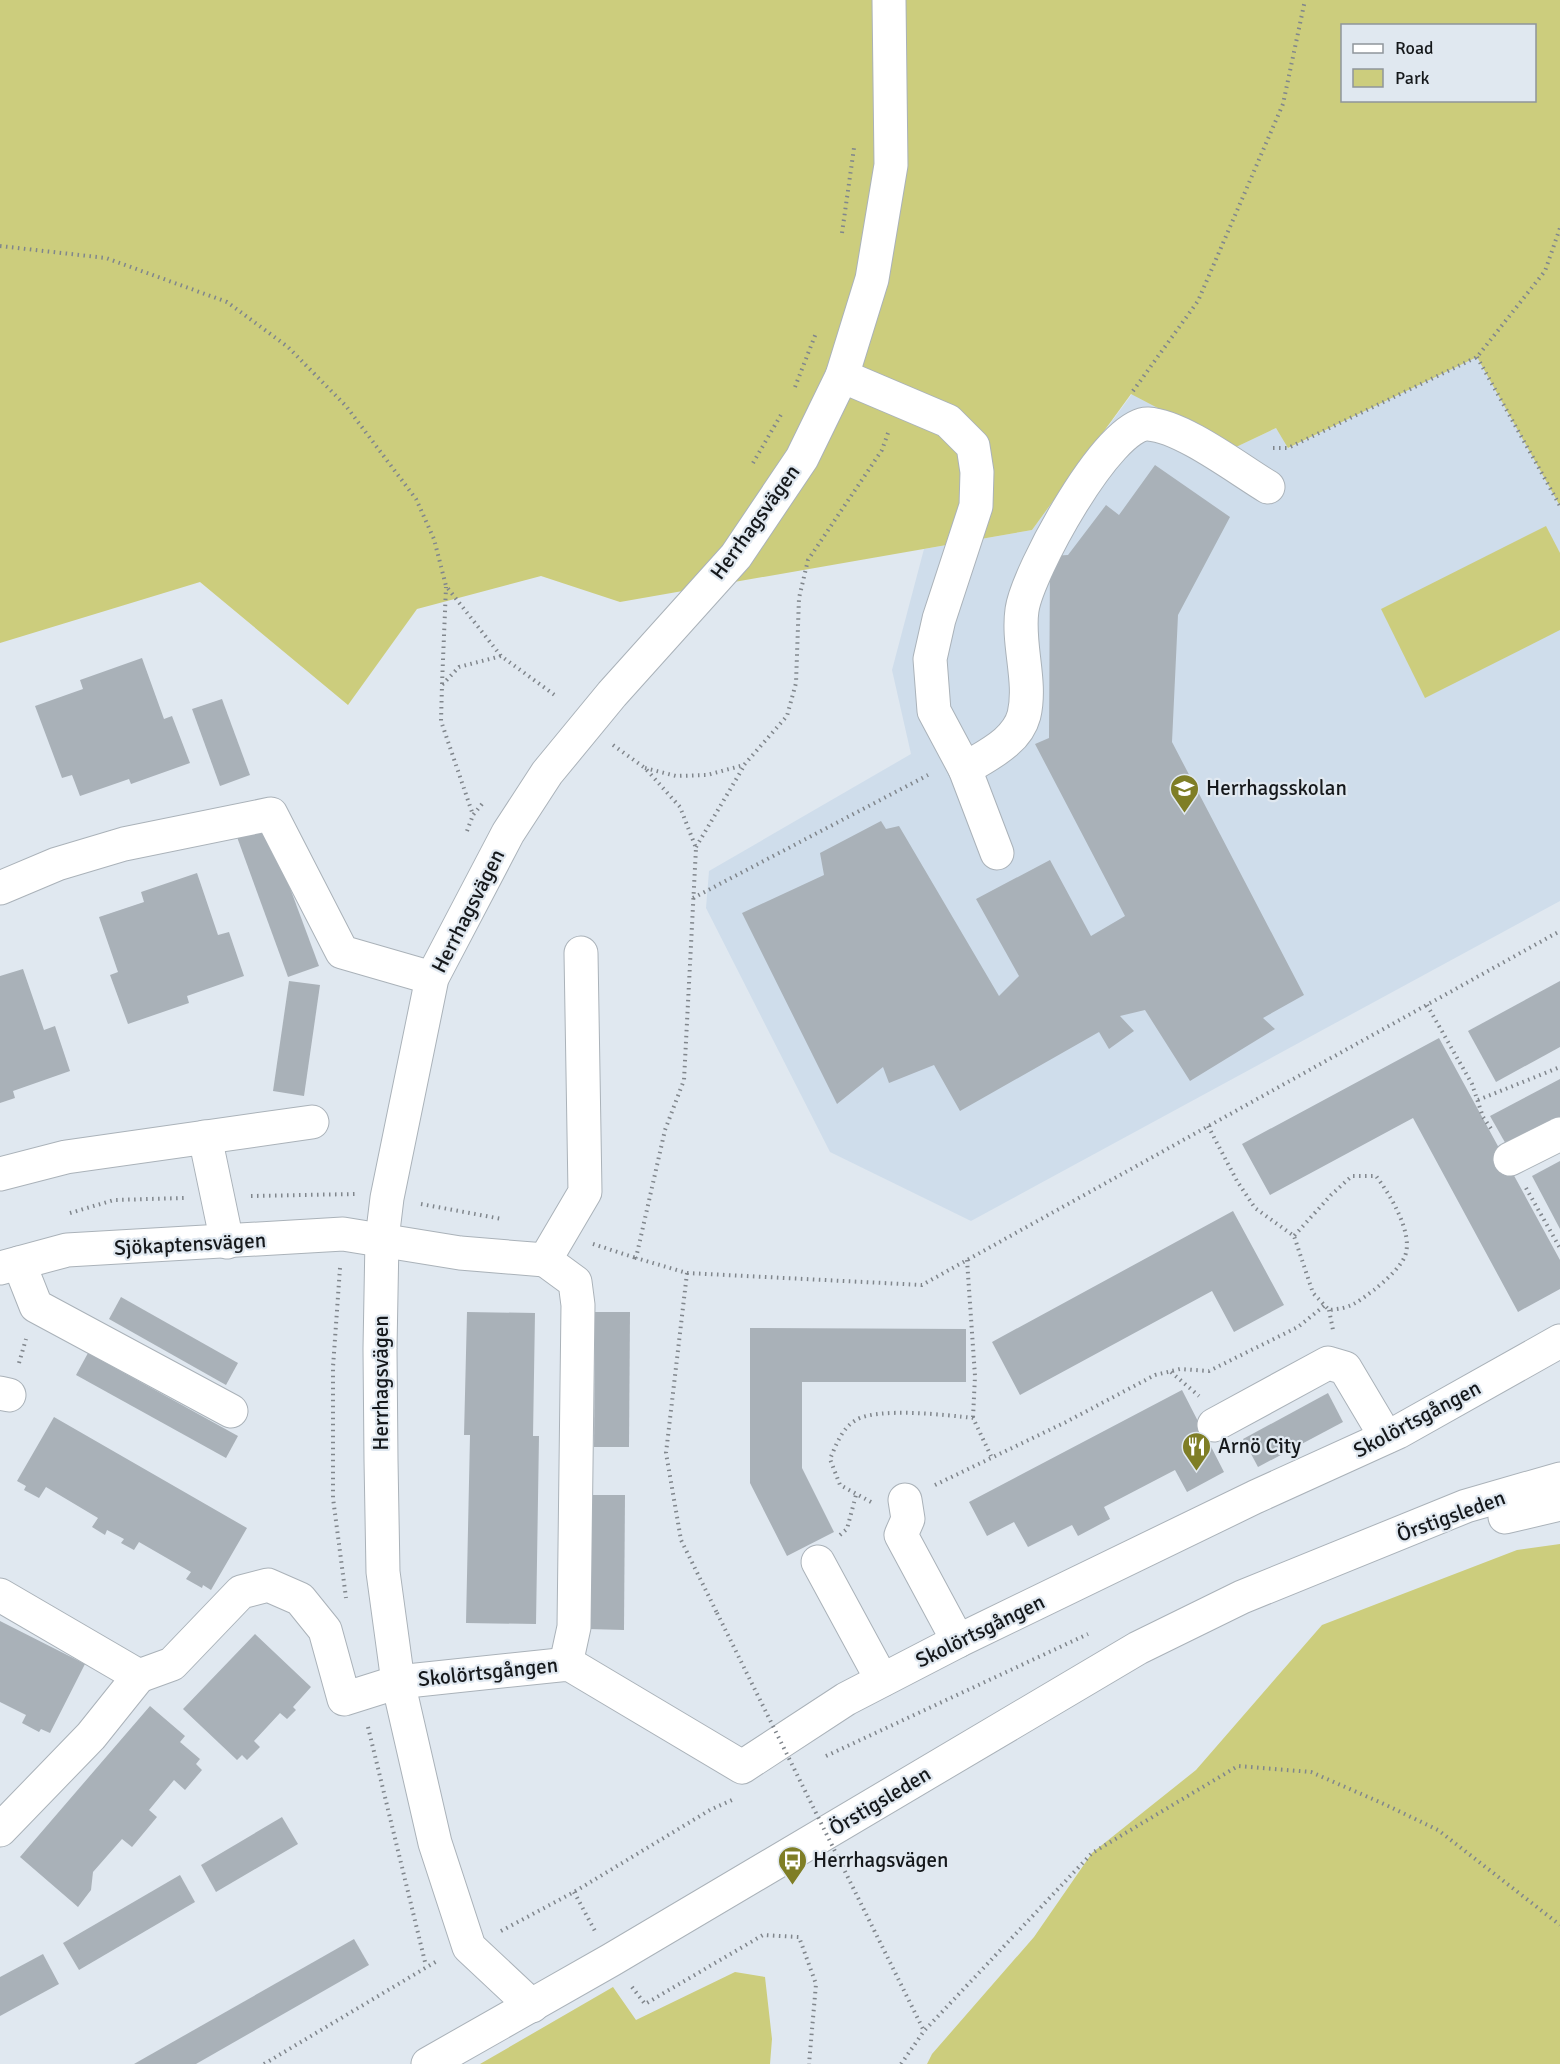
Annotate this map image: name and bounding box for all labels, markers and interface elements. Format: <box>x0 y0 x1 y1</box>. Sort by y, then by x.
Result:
legend <box>1341 24 1536 102</box>
text: Road <box>1395 37 1434 59</box>
text: Park <box>1395 67 1430 89</box>
street label: Herrhagsvägen <box>705 460 805 584</box>
school or university icon: Herrhagsskolan <box>1169 772 1201 814</box>
place label: Herrhagsskolan <box>1206 775 1347 801</box>
street label: Herrhagsvägen <box>426 845 510 977</box>
street label: Sjökaptensvägen <box>113 1227 267 1261</box>
street label: Herrhagsvägen <box>368 1315 394 1451</box>
street label: Skolörtsgången <box>1349 1375 1485 1463</box>
restaurant icon: Arnö City <box>1181 1430 1213 1472</box>
place label: Arnö City <box>1218 1433 1301 1459</box>
street label: Örstigsleden <box>1393 1484 1509 1548</box>
street label: Skolörtsgången <box>911 1589 1049 1673</box>
street label: Skolörtsgången <box>417 1652 559 1692</box>
street label: Örstigsleden <box>825 1761 935 1841</box>
bus stop icon: Herrhagsvägen <box>776 1844 808 1886</box>
place label: Herrhagsvägen <box>813 1847 949 1873</box>

